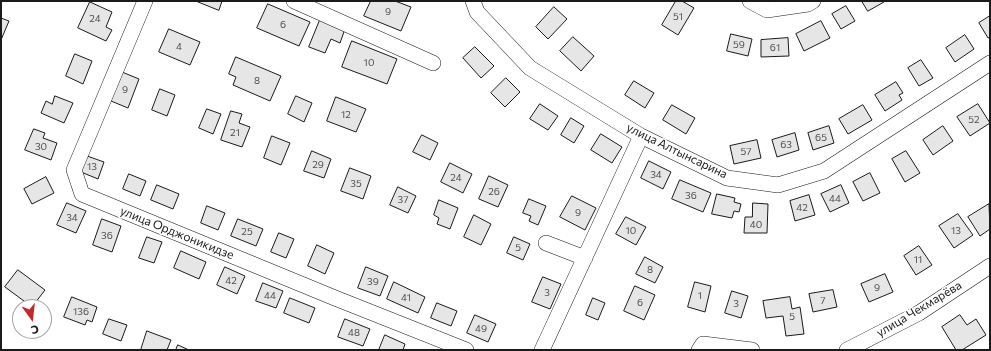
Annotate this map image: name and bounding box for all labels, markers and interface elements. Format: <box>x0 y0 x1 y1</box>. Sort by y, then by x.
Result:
house number: 9 <box>385 6 391 18</box>
house number: 51 <box>673 11 683 23</box>
house number: 24 <box>89 13 101 25</box>
house number: 6 <box>280 19 286 31</box>
house number: 59 <box>733 39 745 51</box>
house number: 4 <box>176 41 182 53</box>
house number: 61 <box>770 42 780 54</box>
house number: 10 <box>364 57 374 69</box>
house number: 8 <box>254 75 260 87</box>
house number: 9 <box>122 84 128 96</box>
house number: 12 <box>341 109 351 121</box>
house number: 52 <box>968 114 980 126</box>
street label: улица Алтынсарина <box>624 120 730 182</box>
house number: 21 <box>230 127 240 139</box>
house number: 65 <box>815 132 827 144</box>
house number: 63 <box>780 139 792 151</box>
house number: 30 <box>35 141 47 153</box>
house number: 57 <box>740 146 752 158</box>
house number: 29 <box>312 159 324 171</box>
house number: 13 <box>87 161 97 173</box>
house number: 34 <box>650 169 662 181</box>
house number: 24 <box>450 172 462 184</box>
house number: 35 <box>350 178 362 190</box>
house number: 26 <box>488 186 500 198</box>
house number: 36 <box>685 190 697 202</box>
house number: 44 <box>829 193 841 205</box>
house number: 37 <box>398 194 408 206</box>
house number: 42 <box>796 202 808 214</box>
street label: улица Орджоникидзе <box>118 204 236 262</box>
house number: 9 <box>575 207 581 219</box>
house number: 34 <box>66 212 78 224</box>
house number: 40 <box>750 219 762 231</box>
house number: 10 <box>626 225 636 237</box>
house number: 13 <box>951 225 961 237</box>
house number: 25 <box>241 226 253 238</box>
house number: 36 <box>101 230 113 242</box>
house number: 5 <box>515 242 521 254</box>
house number: 11 <box>914 254 922 266</box>
house number: 8 <box>647 264 653 276</box>
house number: 42 <box>225 275 237 287</box>
house number: 39 <box>367 276 379 288</box>
street label: улица Чекмарёва <box>874 278 964 340</box>
house number: 9 <box>874 282 880 294</box>
house number: 3 <box>544 287 550 299</box>
house number: 44 <box>264 290 276 302</box>
house number: 1 <box>698 290 702 302</box>
house number: 41 <box>401 292 411 304</box>
house number: 7 <box>820 295 826 307</box>
house number: 6 <box>637 297 643 309</box>
house number: 3 <box>733 298 739 310</box>
north arrow <box>12 299 52 339</box>
house number: 136 <box>73 306 89 318</box>
house number: 5 <box>789 311 795 323</box>
text: С <box>30 323 40 337</box>
house number: 49 <box>475 323 487 335</box>
house number: 48 <box>348 327 360 339</box>

